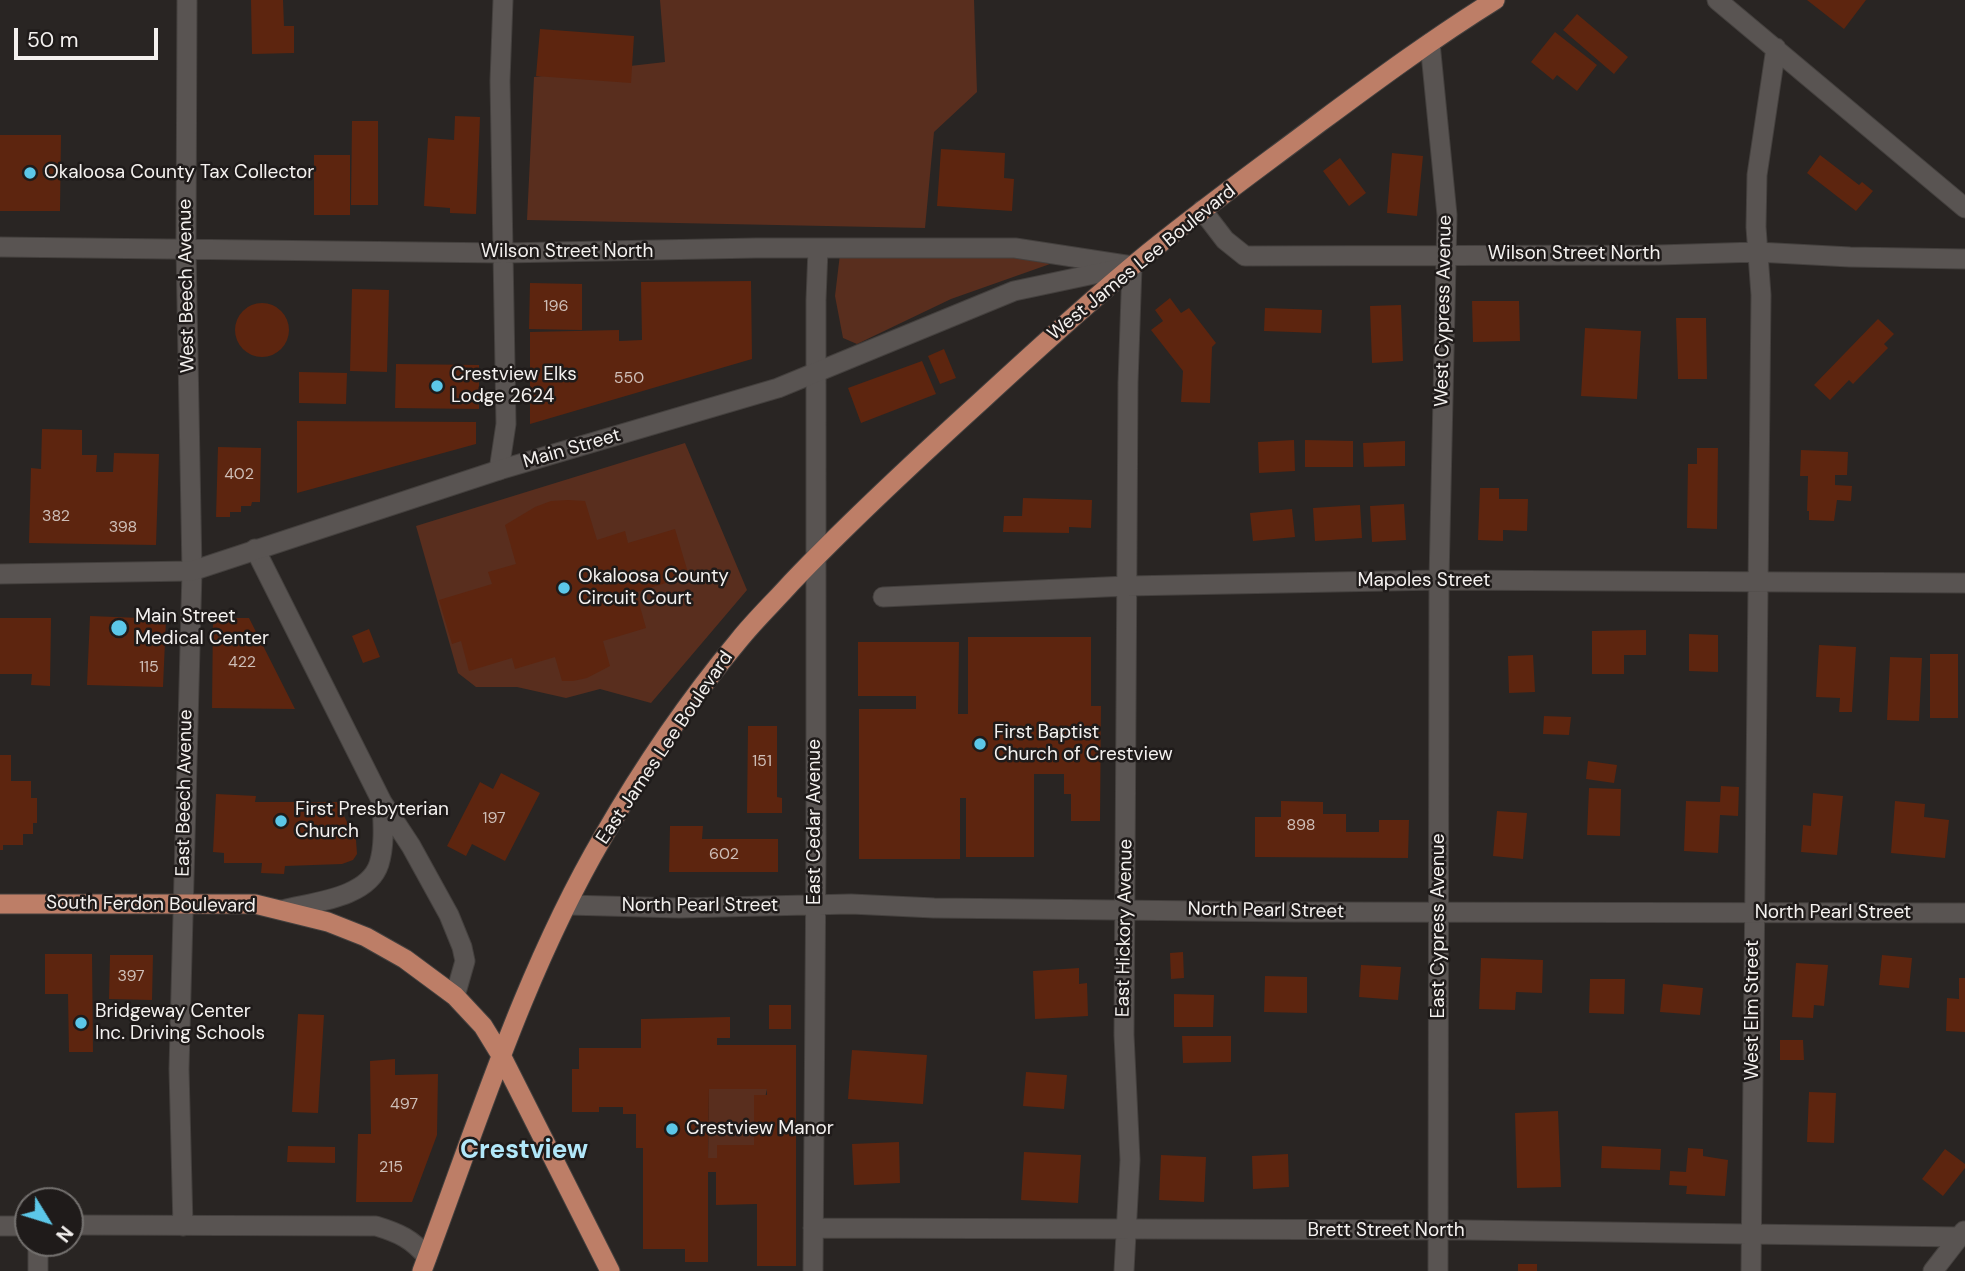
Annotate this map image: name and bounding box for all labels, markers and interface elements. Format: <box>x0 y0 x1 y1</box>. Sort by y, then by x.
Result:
scale bar <box>18 14 161 58</box>
text: 50 m <box>27 26 78 54</box>
place label: Okaloosa County Tax Collector <box>44 162 314 184</box>
marker: Okaloosa County Tax Collector <box>22 165 38 181</box>
street label: West James Lee Boulevard <box>1044 180 1240 346</box>
street label: West Beech Avenue <box>174 199 200 373</box>
street label: West Cypress Avenue <box>1431 215 1457 407</box>
street label: Wilson Street North <box>481 241 653 263</box>
street label: Wilson Street North <box>1488 243 1660 265</box>
house number: 196 <box>543 297 569 317</box>
place label: Crestview Elks Lodge 2624 <box>451 364 577 408</box>
house number: 550 <box>614 369 644 389</box>
marker: Crestview Elks Lodge 2624 <box>429 378 445 394</box>
street label: Main Street <box>520 424 624 474</box>
house number: 402 <box>224 465 254 485</box>
house number: 382 <box>42 507 70 527</box>
house number: 398 <box>109 518 137 538</box>
place label: Okaloosa County Circuit Court <box>578 566 729 610</box>
street label: Mapoles Street <box>1358 570 1490 592</box>
marker: Okaloosa County Circuit Court <box>556 580 572 596</box>
place label: Main Street Medical Center <box>135 606 269 650</box>
marker: Main Street Medical Center <box>109 618 129 638</box>
street label: East James Lee Boulevard <box>592 647 738 849</box>
house number: 422 <box>228 653 256 673</box>
house number: 115 <box>139 658 159 678</box>
street label: East Beech Avenue <box>172 709 198 877</box>
place label: First Baptist Church of Crestview <box>994 722 1173 766</box>
marker: First Baptist Church of Crestview <box>972 736 988 752</box>
street label: East Cedar Avenue <box>804 739 826 905</box>
house number: 151 <box>752 752 772 772</box>
place label: First Presbyterian Church <box>295 799 449 843</box>
house number: 197 <box>482 809 506 829</box>
marker: First Presbyterian Church <box>273 813 289 829</box>
house number: 898 <box>1287 816 1315 836</box>
street label: East Cypress Avenue <box>1428 834 1450 1018</box>
street label: East Hickory Avenue <box>1112 839 1138 1017</box>
house number: 602 <box>709 845 739 865</box>
street label: South Ferdon Boulevard <box>46 892 256 918</box>
street label: North Pearl Street <box>622 895 778 917</box>
street label: North Pearl Street <box>1188 898 1344 924</box>
street label: North Pearl Street <box>1755 902 1911 924</box>
street label: West Elm Street <box>1742 940 1764 1080</box>
house number: 397 <box>117 967 145 987</box>
place label: Bridgeway Center Inc. Driving Schools <box>95 1001 265 1045</box>
marker: Bridgeway Center Inc. Driving Schools <box>73 1015 89 1031</box>
house number: 497 <box>390 1095 418 1115</box>
place label: Crestview Manor <box>686 1118 834 1140</box>
marker: Crestview Manor <box>664 1121 680 1137</box>
district label: Crestview <box>460 1135 588 1167</box>
house number: 215 <box>379 1158 403 1178</box>
north arrow <box>14 1187 84 1257</box>
street label: Brett Street North <box>1307 1220 1465 1242</box>
text: N <box>50 1221 78 1247</box>

